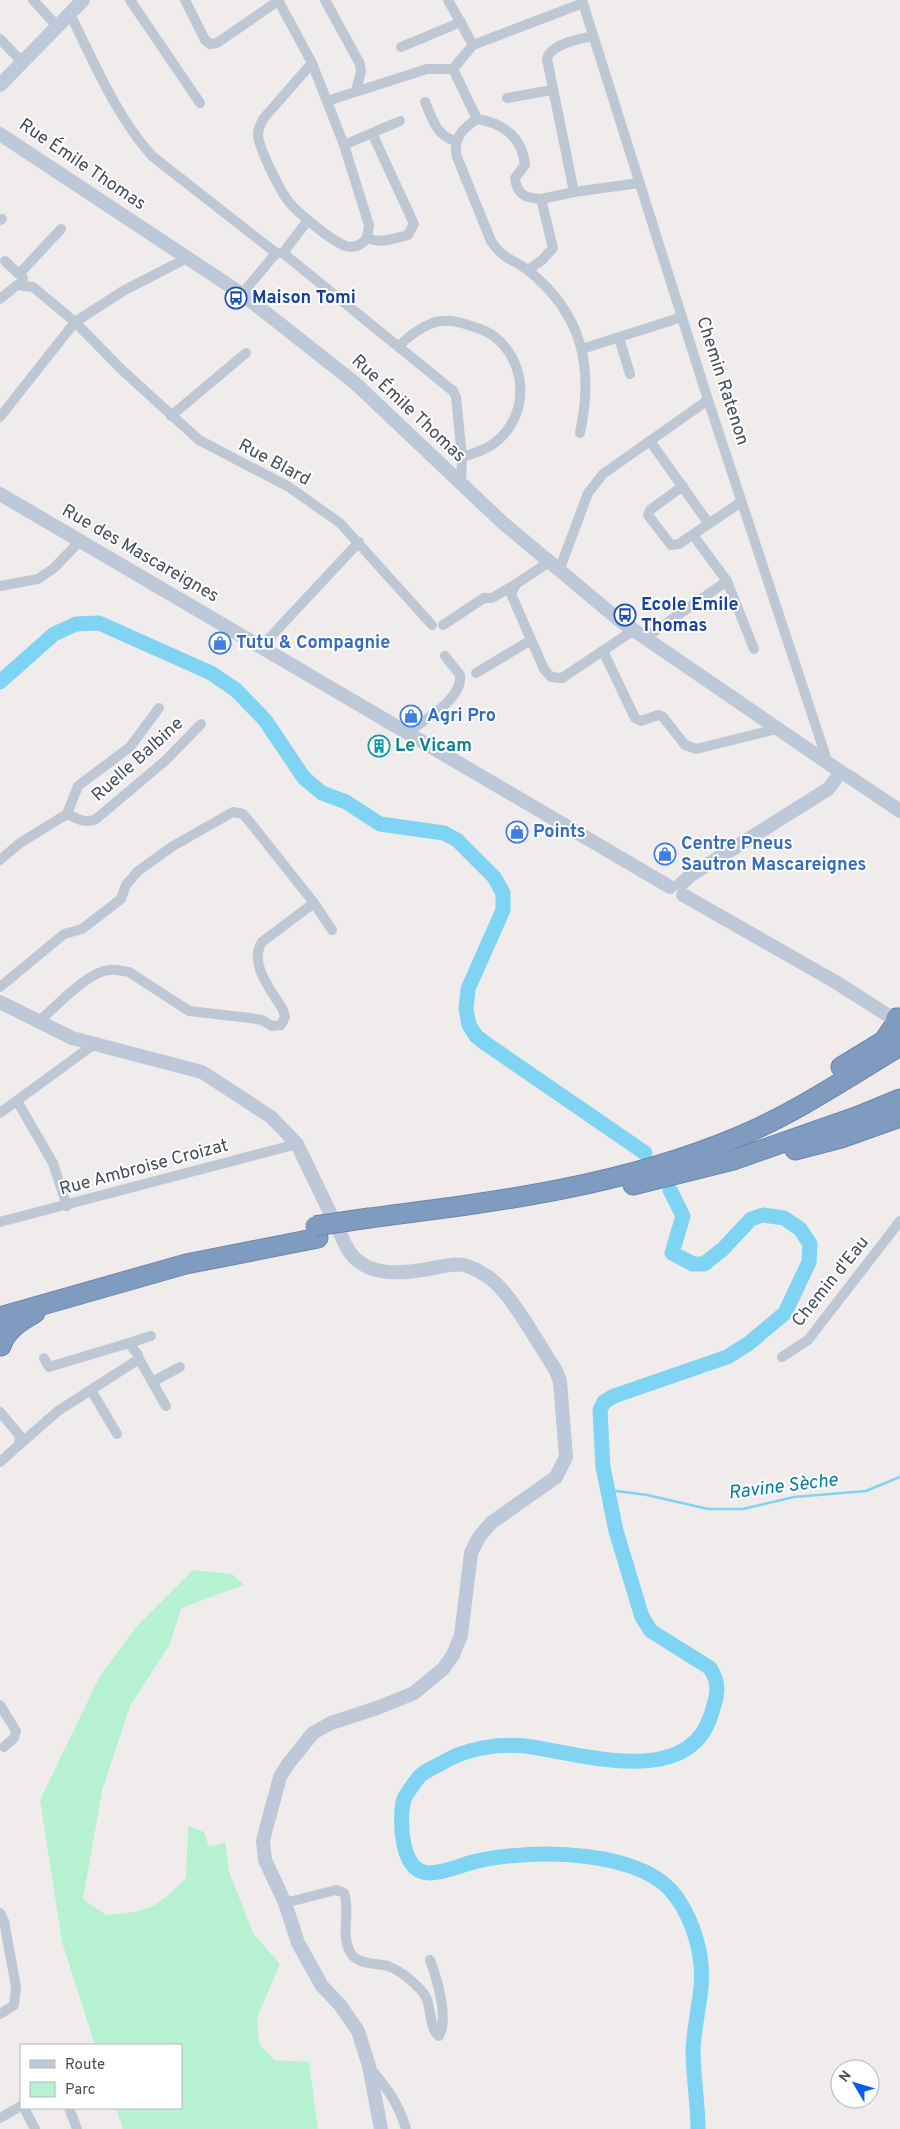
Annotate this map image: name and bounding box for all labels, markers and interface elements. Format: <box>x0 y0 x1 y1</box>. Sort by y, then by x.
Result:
street label: Rue Émile Thomas <box>14 112 151 216</box>
bus stop icon: Maison Tomi <box>224 286 248 310</box>
place label: Maison Tomi <box>252 287 356 310</box>
street label: Chemin Ratenon <box>690 314 754 448</box>
street label: Rue Émile Thomas <box>346 349 471 468</box>
street label: Rue Blard <box>234 434 314 492</box>
street label: Rue des Mascareignes <box>57 500 223 608</box>
place label: Ecole Emile Thomas <box>641 594 739 638</box>
bus stop icon: Ecole Emile Thomas <box>613 603 637 627</box>
shop icon: Tutu & Compagnie <box>208 631 232 655</box>
place label: Tutu & Compagnie <box>236 632 390 655</box>
shop icon: Agri Pro <box>399 704 423 728</box>
place label: Agri Pro <box>427 705 496 728</box>
street label: Ruelle Balbine <box>87 713 189 807</box>
building icon: Le Vicam <box>367 734 391 758</box>
place label: Le Vicam <box>395 735 472 758</box>
shop icon: Points <box>505 820 529 844</box>
place label: Points <box>533 821 586 844</box>
place label: Centre Pneus Sautron Mascareignes <box>681 833 866 877</box>
shop icon: Centre Pneus Sautron Mascareignes <box>653 842 677 866</box>
street label: Rue Ambroise Croizat <box>57 1134 231 1202</box>
street label: Chemin d'Eau <box>787 1232 875 1332</box>
water label: Ravine Sèche <box>727 1468 839 1506</box>
legend <box>20 2044 182 2109</box>
text: Route <box>65 2056 105 2075</box>
north arrow <box>830 2059 880 2109</box>
text: N <box>836 2068 856 2086</box>
text: Parc <box>65 2081 95 2100</box>

